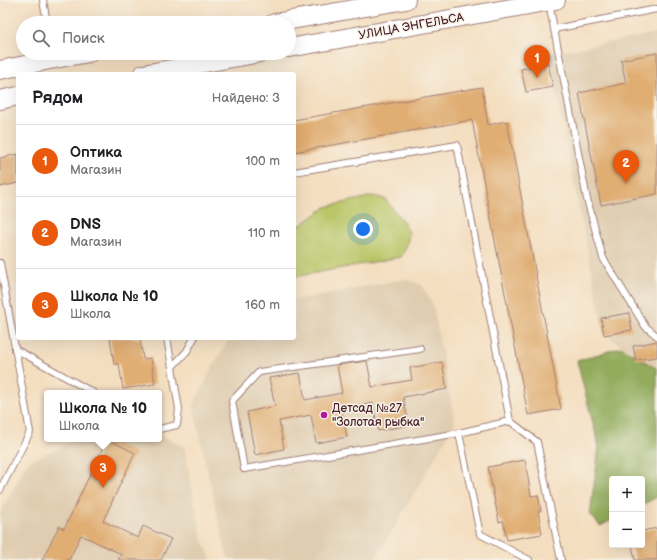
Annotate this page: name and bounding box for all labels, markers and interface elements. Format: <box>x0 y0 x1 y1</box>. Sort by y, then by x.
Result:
street label: УЛИЦА ЭНГЕЛЬСА <box>357 10 466 43</box>
search box <box>16 16 296 60</box>
icon: search <box>30 27 52 49</box>
text: Поиск <box>62 29 105 48</box>
pin: 1 <box>524 45 550 78</box>
text: Рядом <box>32 88 83 108</box>
text: Найдено: 3 <box>212 90 280 106</box>
text: Оптика <box>70 143 122 162</box>
pin: 2 <box>613 150 639 183</box>
text: 1 <box>42 153 48 169</box>
text: 100 m <box>245 153 280 169</box>
text: Магазин <box>70 162 122 178</box>
text: DNS <box>70 215 101 234</box>
your location <box>353 219 373 239</box>
text: 2 <box>41 225 49 241</box>
text: 110 m <box>248 225 280 241</box>
text: Магазин <box>70 234 122 250</box>
text: Школа № 10 <box>70 287 158 306</box>
text: 3 <box>41 297 49 313</box>
text: 160 m <box>245 297 280 313</box>
text: Школа <box>70 306 111 322</box>
popup <box>44 390 162 442</box>
text: Школа № 10 <box>59 399 147 418</box>
place label: Детсад №27 "Золотая рыбка" <box>332 401 425 430</box>
marker: Детсад №27 "Золотая рыбка" <box>319 410 329 420</box>
text: Школа <box>59 418 100 434</box>
pin: 3 <box>90 455 116 488</box>
map controls <box>609 476 645 548</box>
button: + <box>609 476 645 512</box>
button: − <box>609 512 645 548</box>

